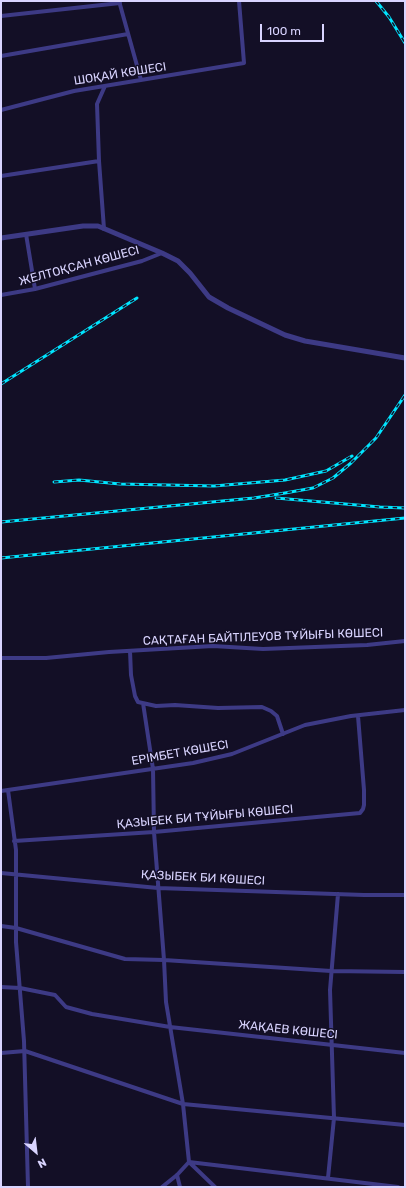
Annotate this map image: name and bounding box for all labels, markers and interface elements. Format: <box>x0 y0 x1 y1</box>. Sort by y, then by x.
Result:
scale bar <box>262 16 326 42</box>
text: 100 m <box>267 24 301 38</box>
street label: ШОҚАЙ КӨШЕСІ <box>73 60 167 88</box>
street label: ЖЕЛТОҚСАН КӨШЕСІ <box>17 243 141 289</box>
street label: САҚТАҒАН БАЙТІЛЕУОВ ТҰЙЫҒЫ КӨШЕСІ <box>143 626 383 648</box>
street label: ЕРІМБЕТ КӨШЕСІ <box>130 737 230 769</box>
street label: ҚАЗЫБЕК БИ ТҰЙЫҒЫ КӨШЕСІ <box>116 802 294 832</box>
street label: ҚАЗЫБЕК БИ КӨШЕСІ <box>141 868 265 888</box>
street label: ЖАҚАЕВ КӨШЕСІ <box>238 1018 338 1042</box>
north arrow <box>16 1132 56 1172</box>
text: N <box>35 1155 48 1171</box>

